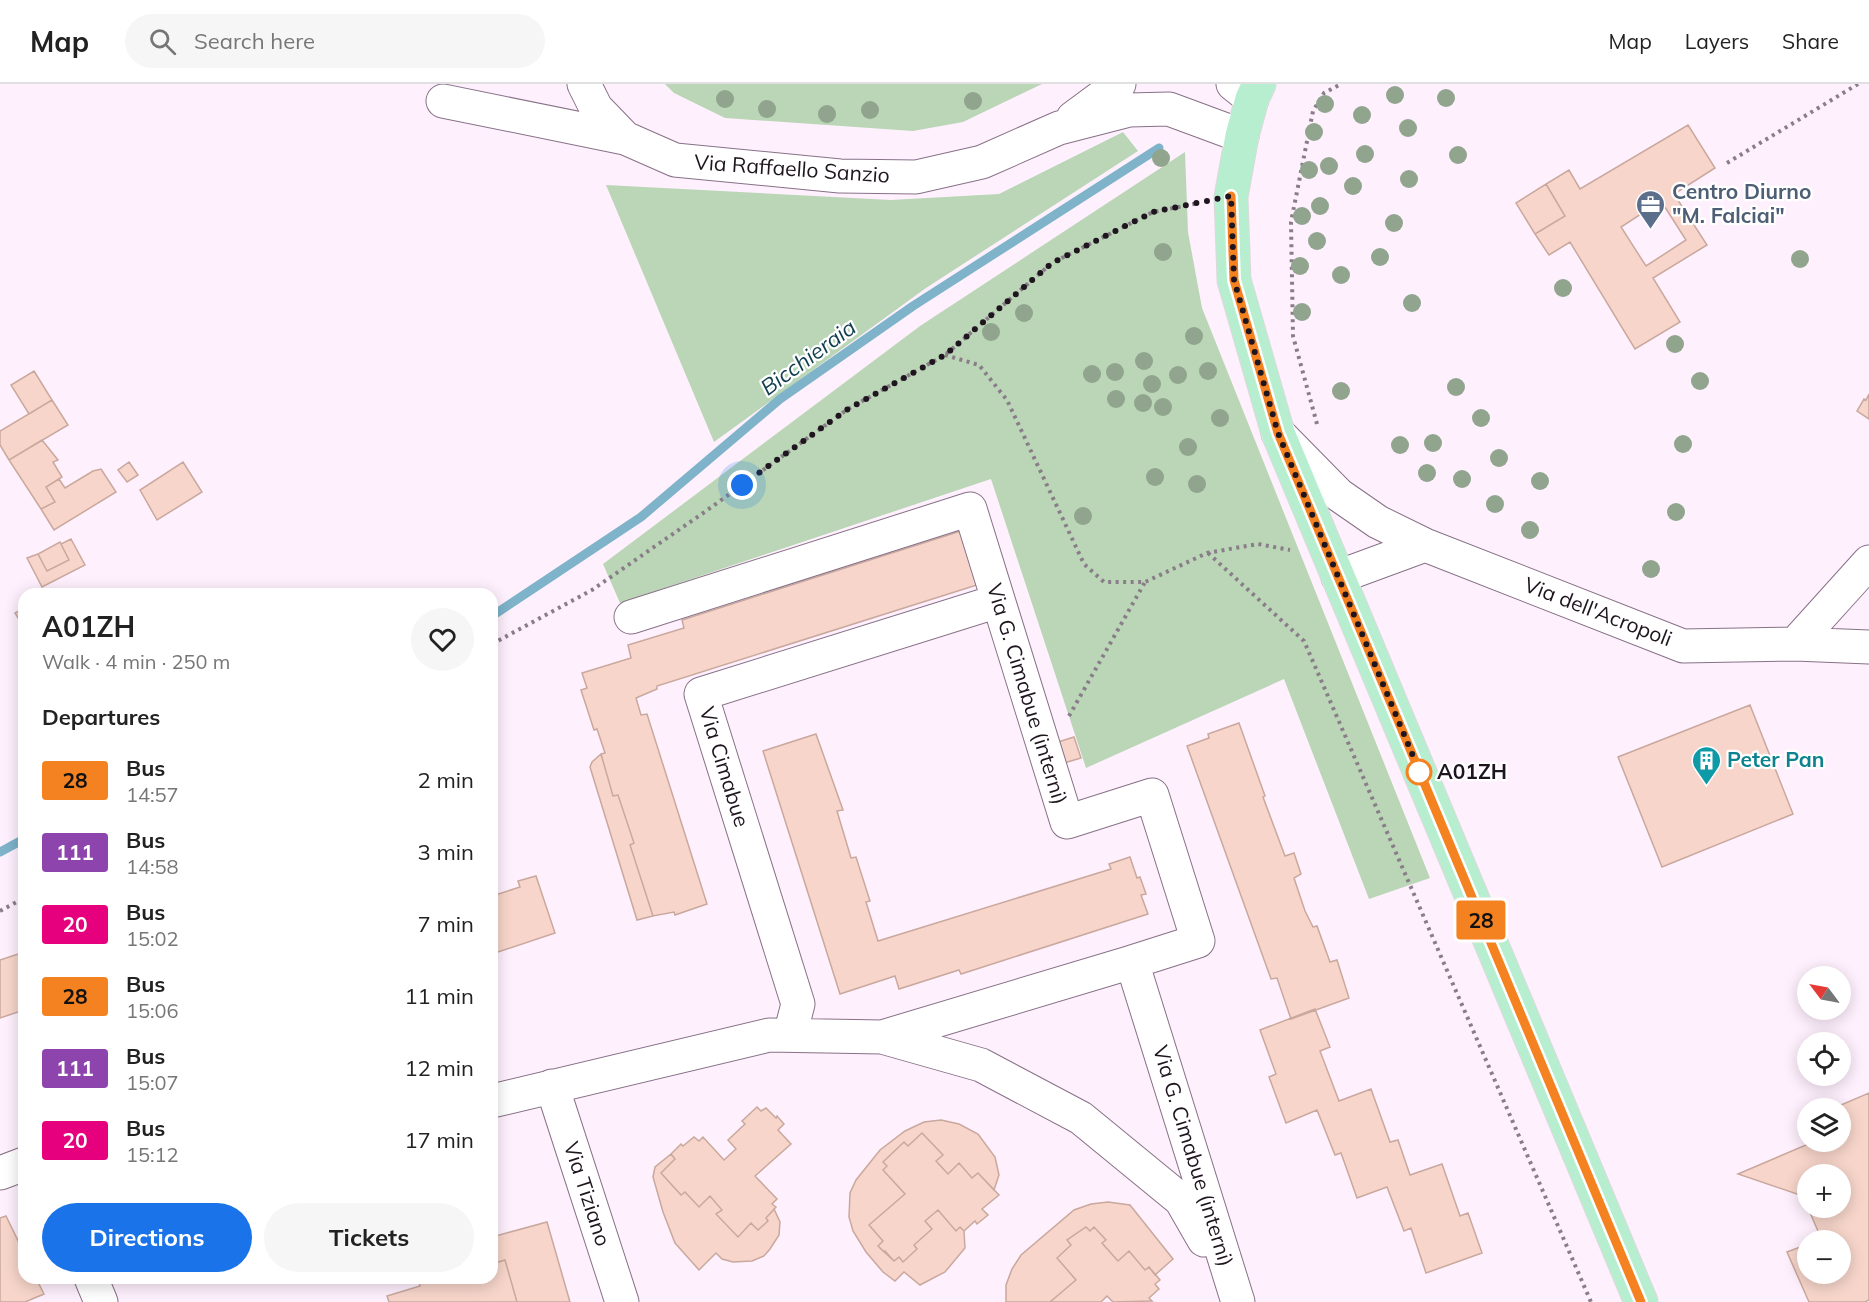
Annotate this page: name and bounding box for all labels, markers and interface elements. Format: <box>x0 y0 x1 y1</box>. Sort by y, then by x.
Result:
search box <box>125 14 545 68</box>
text: Map <box>30 24 89 59</box>
icon: search <box>146 25 179 58</box>
text: Search here <box>194 27 315 55</box>
text: Map <box>1609 28 1652 54</box>
text: Layers <box>1685 28 1749 54</box>
text: Share <box>1782 28 1839 54</box>
street label: Via Raffaello Sanzio <box>693 148 891 188</box>
place label: Centro Diurno "M. Falciai" <box>1672 178 1811 228</box>
office icon: Centro Diurno "M. Falciai" <box>1635 188 1667 230</box>
water label: Bicchieraia <box>755 313 861 401</box>
your location <box>727 470 757 500</box>
street label: Via dell'Acropoli <box>1521 571 1676 651</box>
street label: Via G. Cimabue (interni) <box>982 580 1074 807</box>
button: heart <box>411 608 474 671</box>
text: A01ZH <box>42 609 135 644</box>
text: Walk · 4 min · 250 m <box>42 649 230 674</box>
text: Departures <box>42 703 160 731</box>
street label: Via Cimabue <box>694 703 756 830</box>
building icon: Peter Pan <box>1690 744 1722 786</box>
place label: Peter Pan <box>1727 746 1824 772</box>
text: Bus <box>126 754 165 782</box>
place label: A01ZH <box>1437 758 1507 784</box>
marker: A01ZH <box>1406 759 1432 785</box>
text: 2 min <box>418 766 474 794</box>
text: 28 <box>62 767 88 793</box>
text: 14:57 <box>126 782 179 807</box>
text: Bus <box>126 826 165 854</box>
text: 3 min <box>418 838 474 866</box>
text: 111 <box>56 839 94 865</box>
text: 14:58 <box>126 854 179 879</box>
text: Bus <box>126 898 165 926</box>
line badge: 28 <box>1454 900 1508 940</box>
text: 28 <box>1468 907 1494 933</box>
text: 7 min <box>418 910 474 938</box>
text: 20 <box>62 911 88 937</box>
text: 15:02 <box>126 926 179 951</box>
north arrow <box>1797 966 1851 1020</box>
map controls <box>1797 966 1851 1284</box>
text: Bus <box>126 970 165 998</box>
text: 11 min <box>404 982 474 1010</box>
text: 28 <box>62 983 88 1009</box>
text: 15:06 <box>126 998 179 1023</box>
button: locate <box>1797 1032 1851 1086</box>
text: Bus <box>126 1042 165 1070</box>
street label: Via G. Cimabue (interni) <box>1148 1042 1240 1269</box>
text: 12 min <box>404 1054 474 1082</box>
text: 111 <box>56 1055 94 1081</box>
text: 15:07 <box>126 1070 179 1095</box>
button: layers <box>1797 1098 1851 1152</box>
text: Bus <box>126 1114 165 1142</box>
text: 17 min <box>404 1126 474 1154</box>
text: 20 <box>62 1127 88 1153</box>
street label: Via Tiziano <box>559 1138 617 1249</box>
text: 15:12 <box>126 1142 179 1167</box>
button: + <box>1797 1164 1851 1218</box>
button: Directions <box>42 1203 252 1272</box>
button: Tickets <box>264 1203 474 1272</box>
button: − <box>1797 1230 1851 1284</box>

